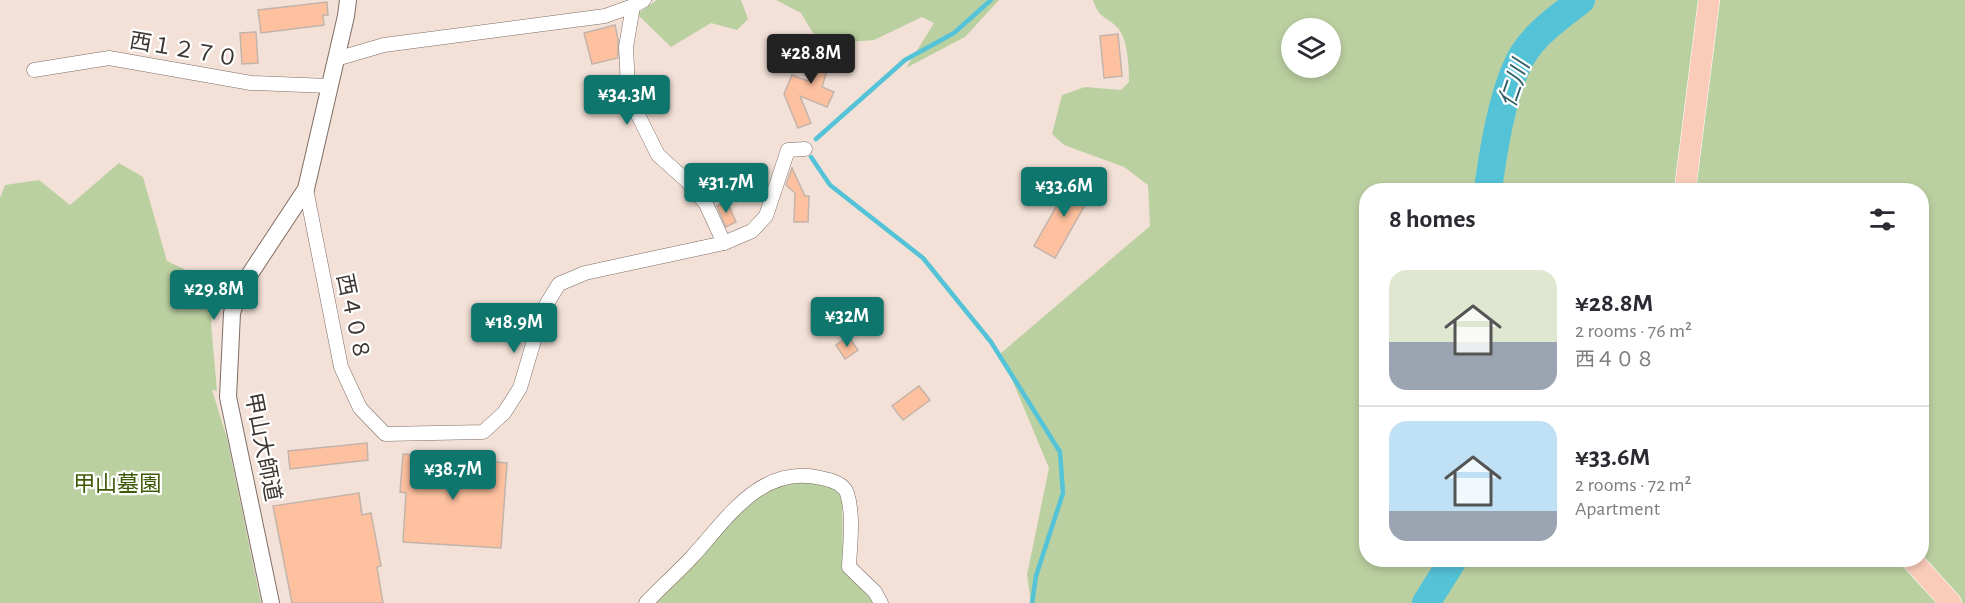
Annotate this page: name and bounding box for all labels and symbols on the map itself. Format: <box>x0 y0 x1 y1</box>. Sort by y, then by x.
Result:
street label: 西１２７０ <box>128 30 240 70</box>
pin: ¥28.8M <box>762 34 860 85</box>
water label: 仁川 <box>1494 54 1535 111</box>
pin: ¥34.3M <box>578 75 676 126</box>
pin: ¥31.7M <box>677 163 775 214</box>
pin: ¥33.6M <box>1015 167 1113 218</box>
pin: ¥29.8M <box>165 270 263 321</box>
street label: 西４０８ <box>333 272 373 362</box>
pin: ¥32M <box>811 297 883 348</box>
pin: ¥18.9M <box>465 303 563 354</box>
street label: 甲山大師道 <box>242 391 285 503</box>
pin: ¥38.7M <box>404 450 502 501</box>
park label: 甲山墓園 <box>73 472 161 495</box>

